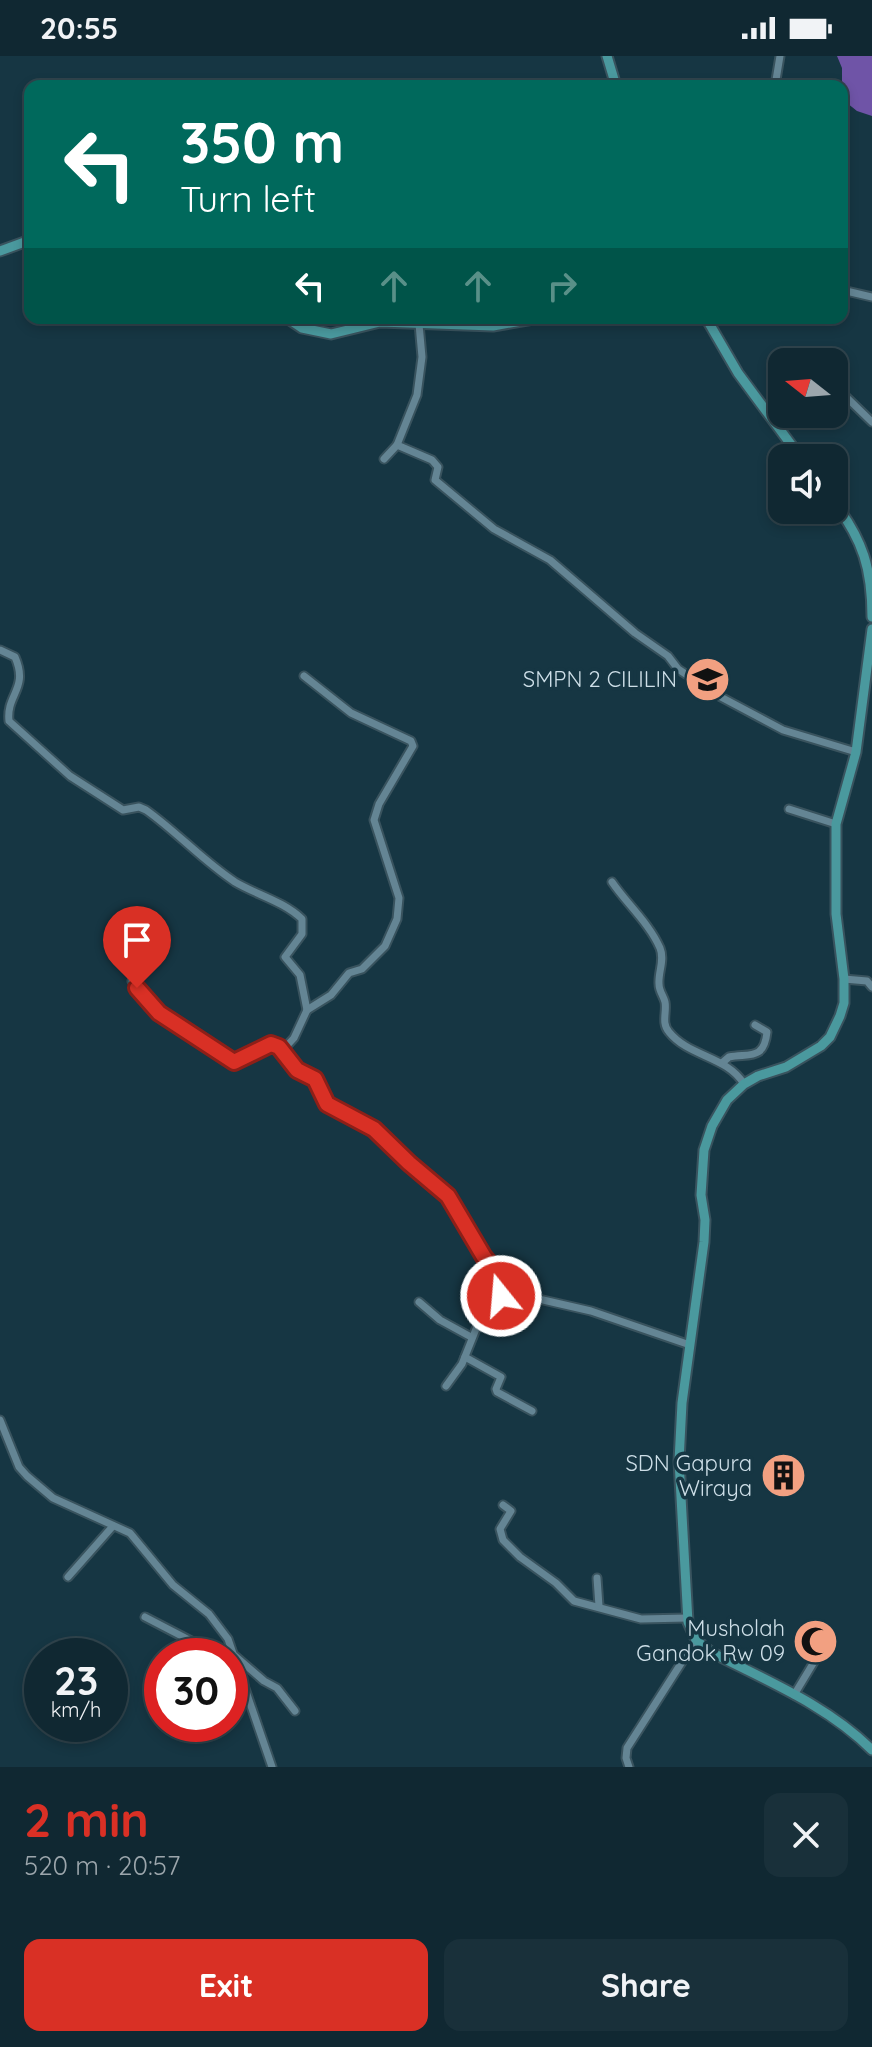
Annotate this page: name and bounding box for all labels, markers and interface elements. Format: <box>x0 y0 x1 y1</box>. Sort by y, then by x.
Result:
text: 20:55 <box>40 9 118 47</box>
text: 350 m <box>180 107 344 177</box>
icon: left <box>48 112 152 216</box>
text: Turn left <box>180 176 316 221</box>
icon: left <box>288 264 332 308</box>
icon: ahead <box>372 264 416 308</box>
icon: ahead <box>456 264 500 308</box>
icon: right <box>540 264 584 308</box>
north arrow <box>768 348 848 428</box>
map controls <box>768 348 848 524</box>
button: sound <box>768 444 848 524</box>
school or university icon: SMPN 2 CILILIN <box>684 655 732 703</box>
place label: SMPN 2 CILILIN <box>523 665 677 693</box>
pin <box>103 906 171 988</box>
icon: arrive <box>115 918 159 962</box>
position arrow <box>459 1254 543 1338</box>
place label: SDN Gapura Wiraya <box>625 1449 752 1502</box>
building icon: SDN Gapura Wiraya <box>759 1452 807 1500</box>
place label: Musholah Gandok Rw 09 <box>636 1614 785 1667</box>
mosque icon: Musholah Gandok Rw 09 <box>792 1617 840 1665</box>
speed limit sign: 30 <box>144 1638 248 1742</box>
text: 23 <box>54 1655 98 1705</box>
text: km/h <box>51 1697 101 1722</box>
text: 2 min <box>24 1789 149 1849</box>
button: close <box>764 1793 848 1877</box>
text: 520 m · 20:57 <box>24 1849 180 1882</box>
button: Exit <box>24 1939 428 2031</box>
button: Share <box>444 1939 848 2031</box>

